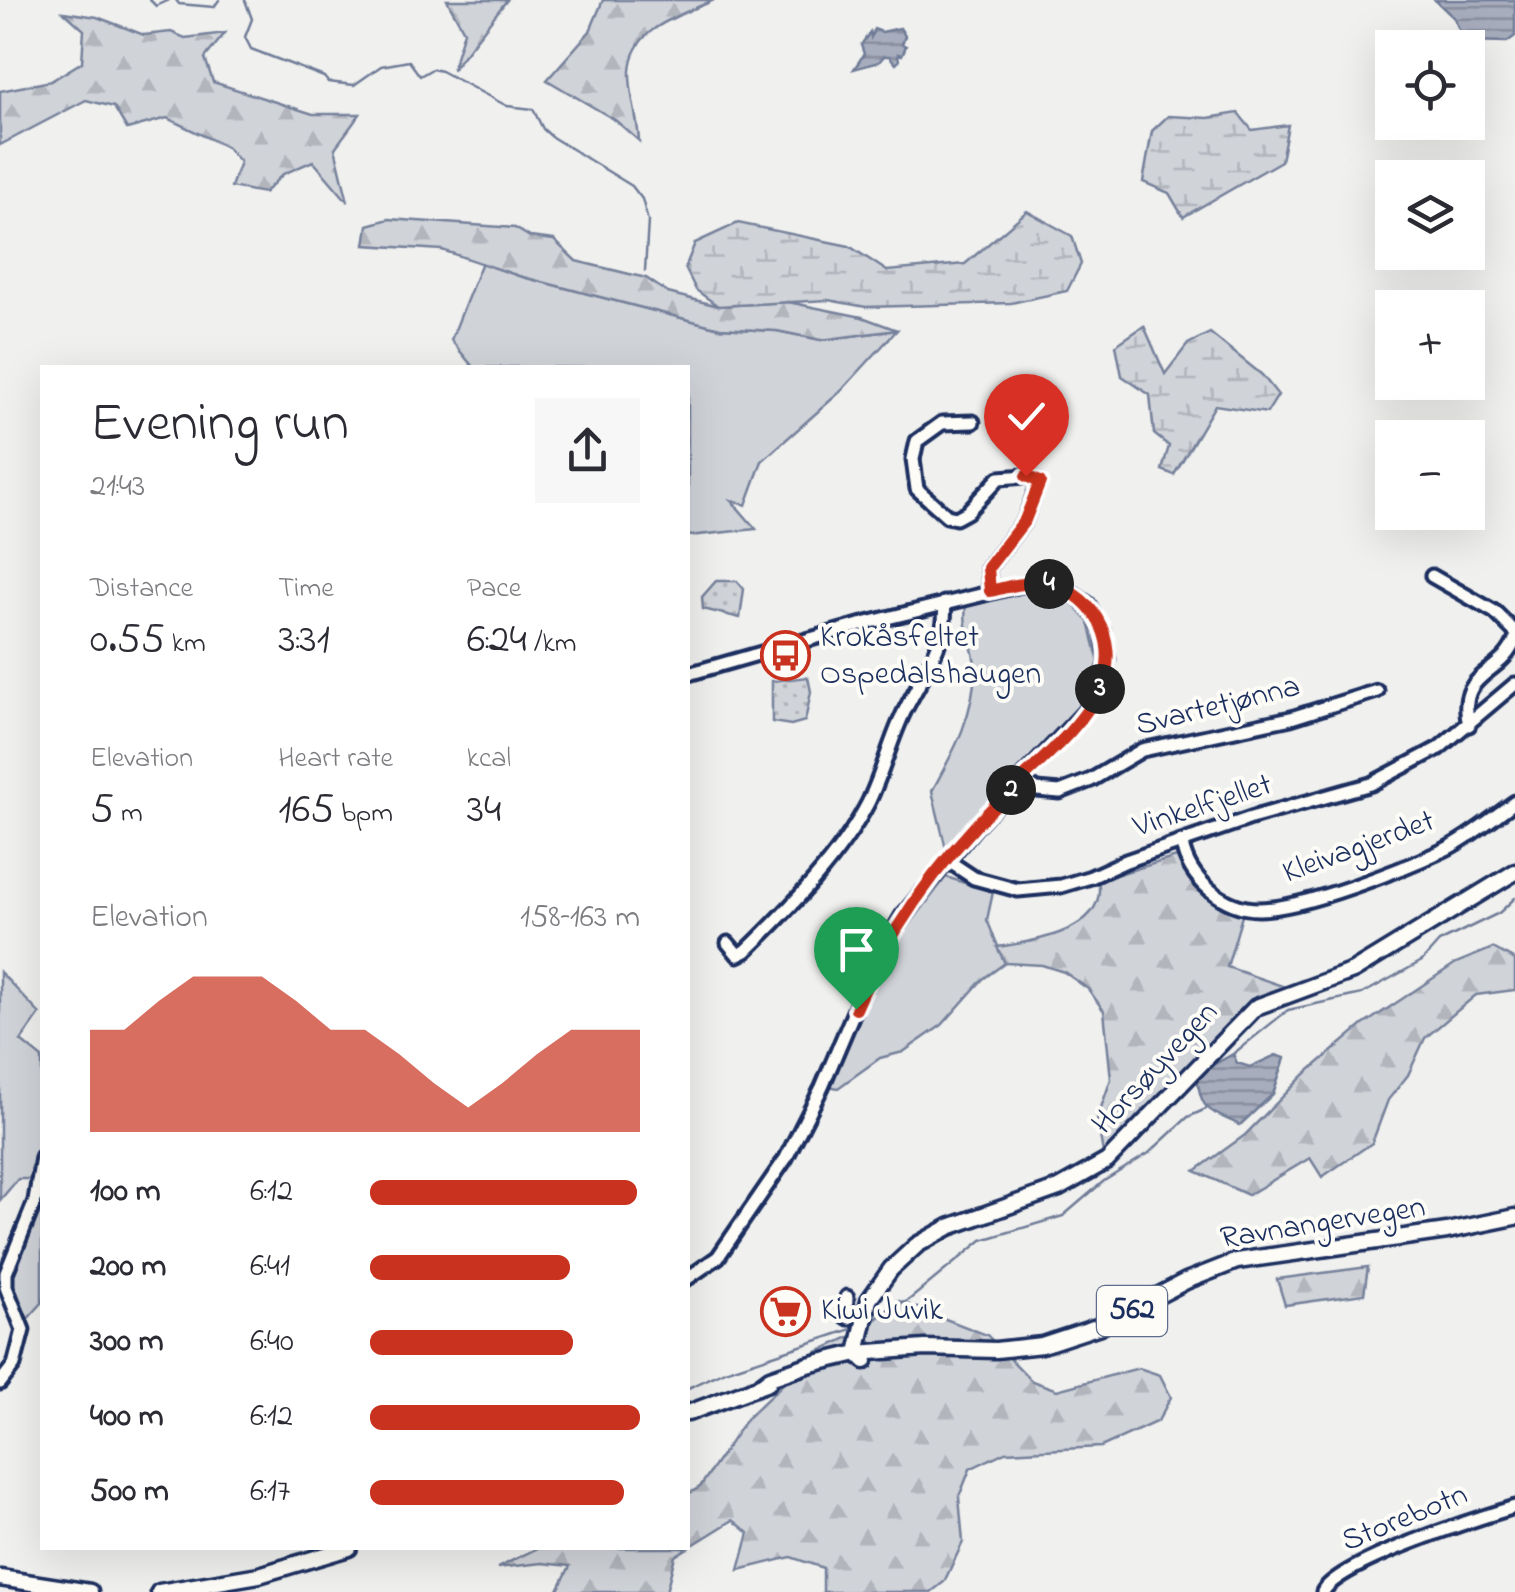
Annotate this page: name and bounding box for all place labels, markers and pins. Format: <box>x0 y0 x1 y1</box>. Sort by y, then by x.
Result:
pin <box>984 374 1069 477</box>
pin: 4 <box>1024 559 1074 609</box>
place label: Krokåsfeltet Ospedalshaugen <box>820 615 1041 699</box>
bus stop icon: Krokåsfeltet Ospedalshaugen <box>759 630 811 682</box>
pin: 3 <box>1075 664 1125 714</box>
pin: 2 <box>986 765 1036 815</box>
pin <box>814 907 899 1010</box>
supermarket icon: Kiwi Juvik <box>760 1285 812 1337</box>
place label: Kiwi Juvik <box>821 1288 944 1335</box>

